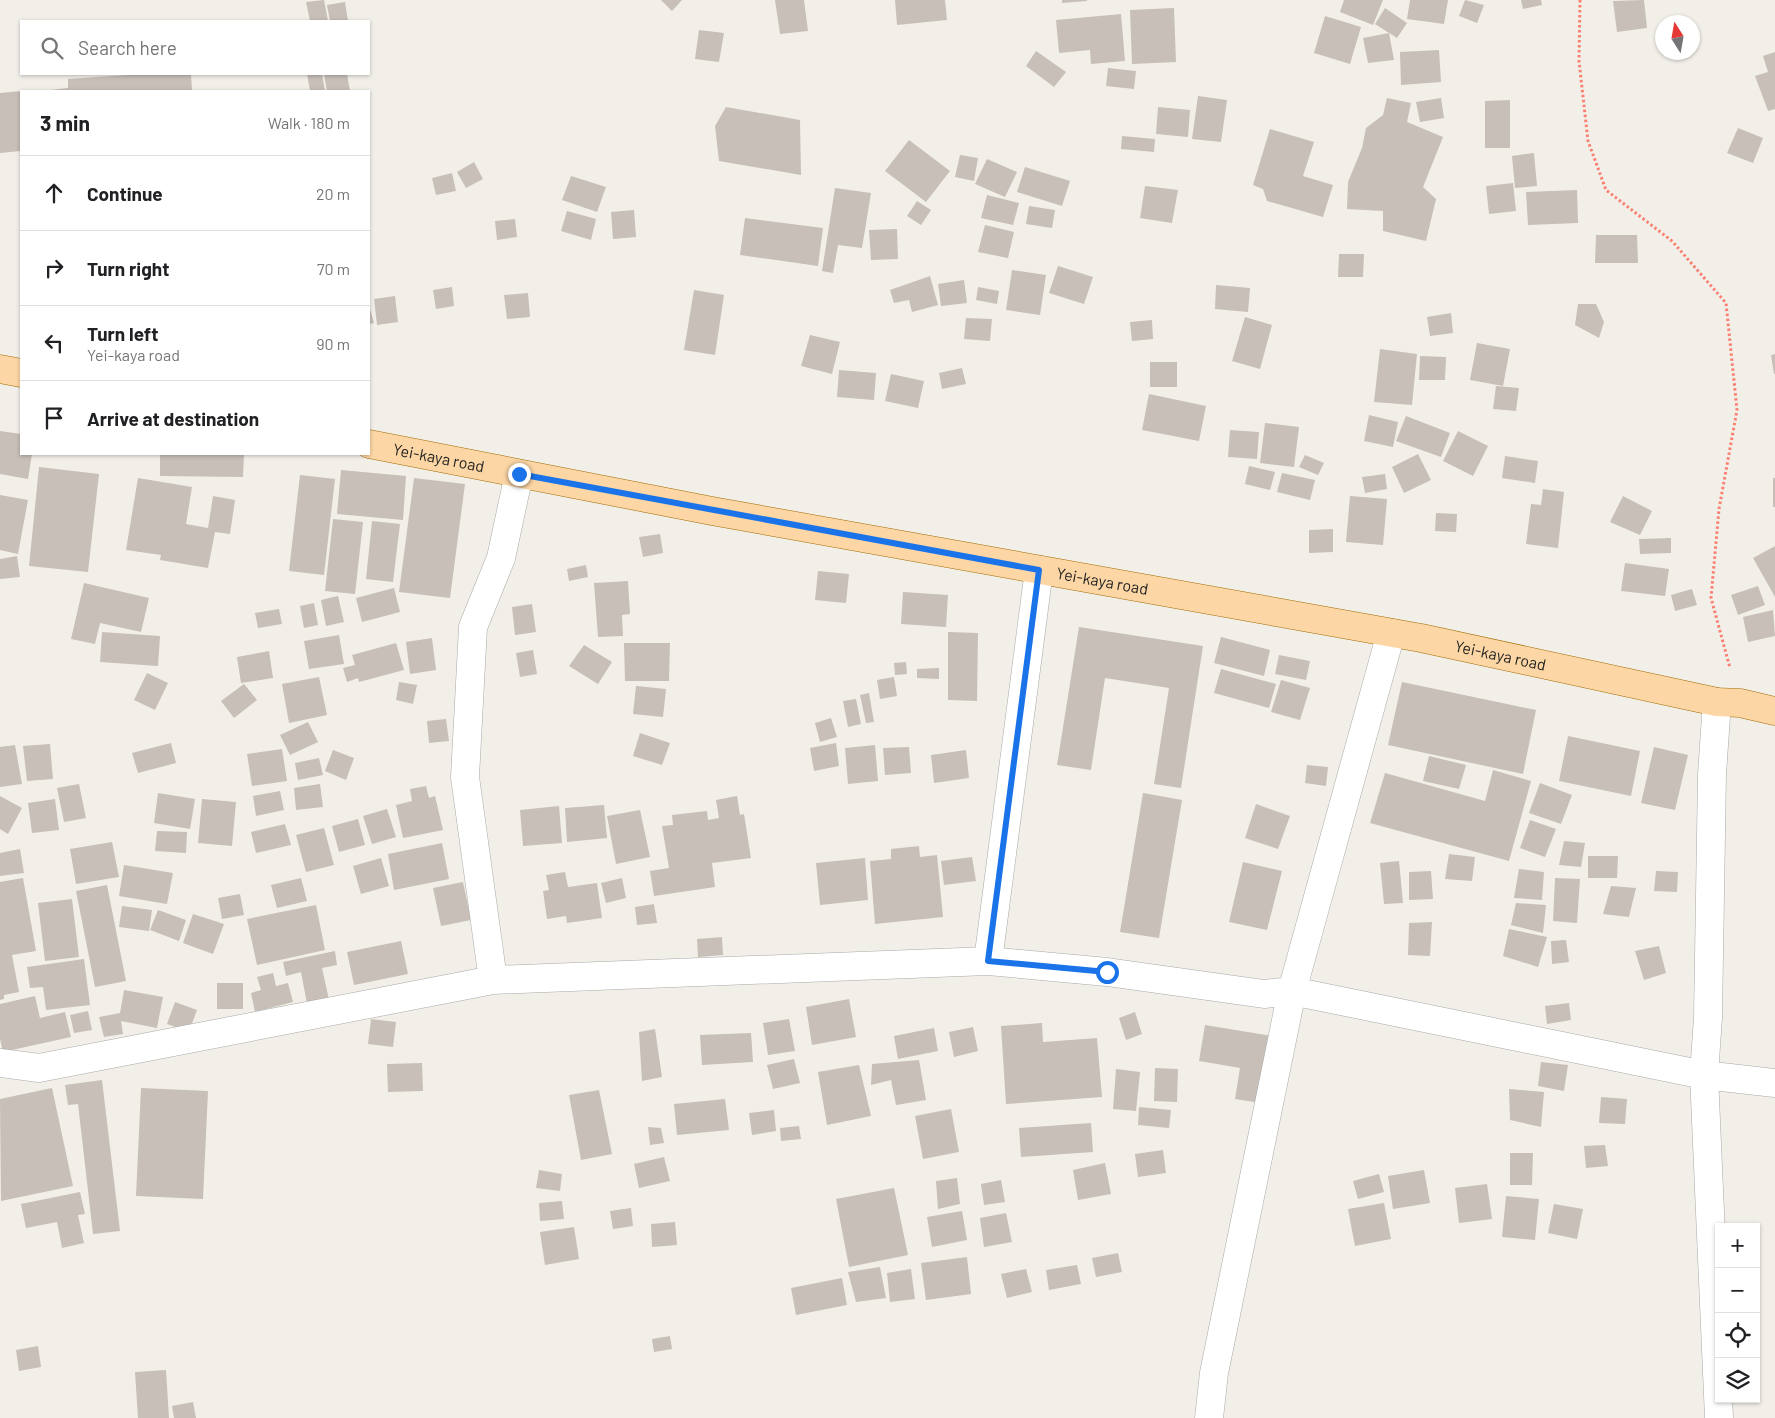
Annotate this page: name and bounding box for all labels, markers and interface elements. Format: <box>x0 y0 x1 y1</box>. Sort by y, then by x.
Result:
north arrow <box>1655 15 1700 60</box>
search box <box>20 20 370 75</box>
icon: search <box>38 34 66 62</box>
text: Search here <box>78 36 177 59</box>
text: 3 min <box>40 110 90 135</box>
text: Walk · 180 m <box>268 113 350 132</box>
icon: ahead <box>40 179 68 207</box>
text: Continue <box>87 182 163 205</box>
text: 20 m <box>316 184 350 203</box>
icon: right <box>40 254 68 282</box>
text: Turn right <box>87 257 169 280</box>
text: 70 m <box>317 259 350 278</box>
text: Turn left <box>87 322 158 345</box>
icon: left <box>40 329 68 357</box>
text: 90 m <box>316 334 350 353</box>
text: Yei-kaya road <box>87 345 180 364</box>
icon: arrive <box>40 404 68 432</box>
text: Arrive at destination <box>87 407 259 430</box>
street label: Yei-kaya road <box>391 439 486 475</box>
route end <box>508 463 531 486</box>
street label: Yei-kaya road <box>1055 563 1150 598</box>
street label: Yei-kaya road <box>1453 636 1548 674</box>
route start <box>1096 961 1119 984</box>
map controls <box>1715 1223 1760 1403</box>
button: + <box>1715 1223 1760 1268</box>
button: − <box>1715 1268 1760 1313</box>
button: locate <box>1715 1313 1760 1358</box>
button: layers <box>1715 1358 1760 1403</box>

